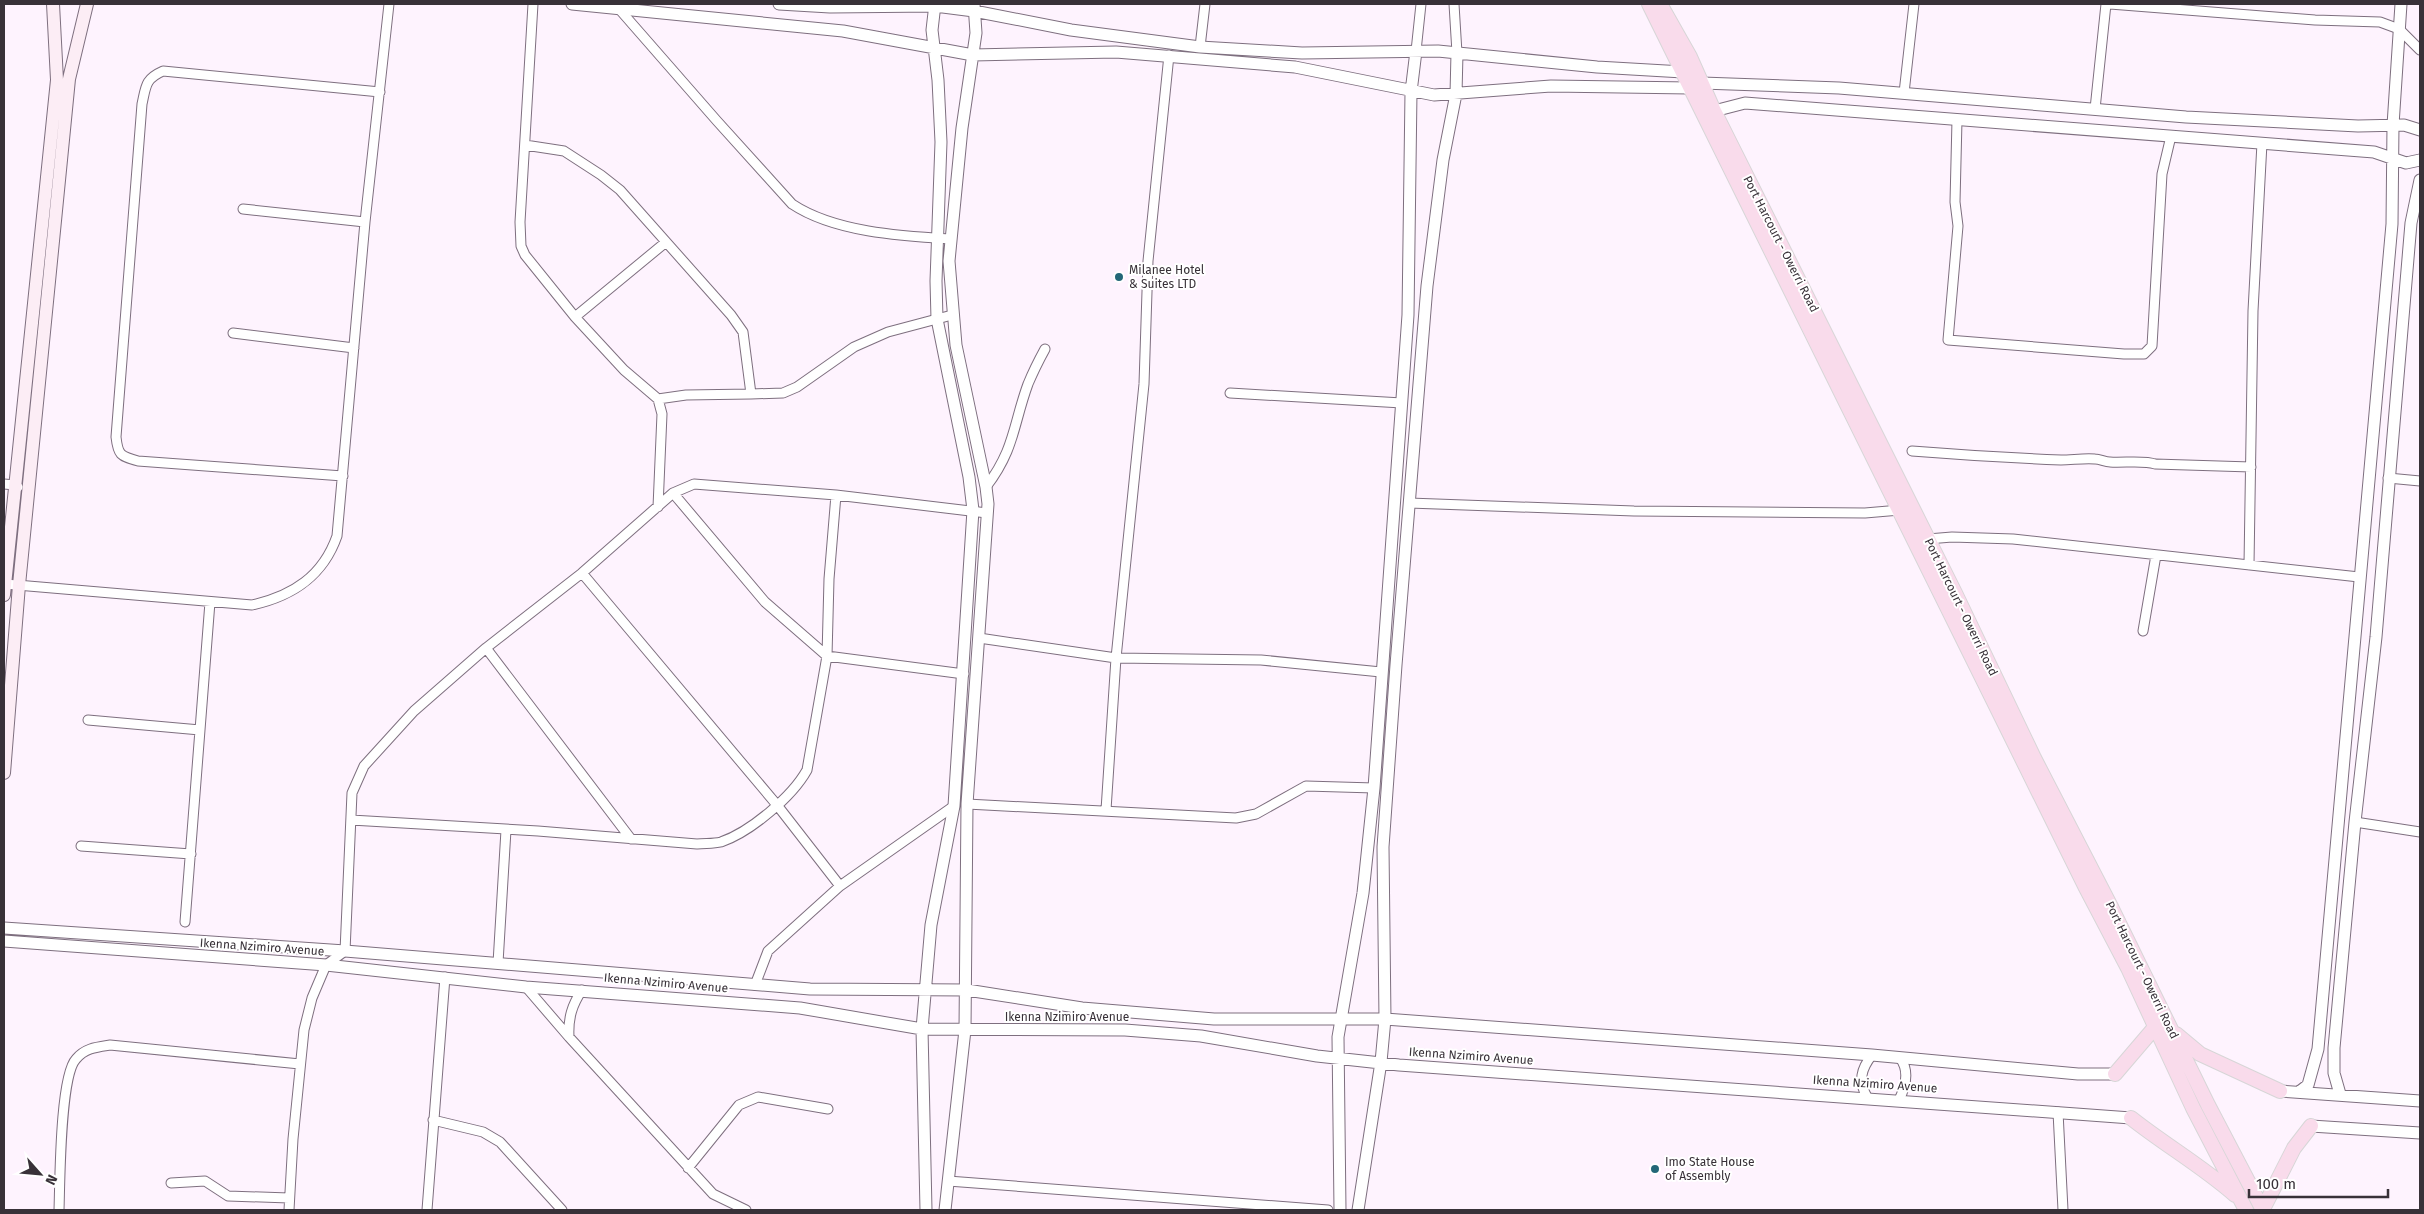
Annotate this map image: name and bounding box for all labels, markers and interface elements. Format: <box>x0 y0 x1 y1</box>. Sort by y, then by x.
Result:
street label: Port Harcourt - Owerri Road <box>1740 173 1822 315</box>
place label: Milanee Hotel & Suites LTD <box>1129 263 1205 291</box>
marker: Milanee Hotel & Suites LTD <box>1113 271 1125 283</box>
street label: Port Harcourt - Owerri Road <box>1922 536 2000 678</box>
street label: Port Harcourt - Owerri Road <box>2103 899 2181 1041</box>
street label: Ikenna Nzimiro Avenue <box>199 936 325 958</box>
street label: Ikenna Nzimiro Avenue <box>603 971 729 995</box>
street label: Ikenna Nzimiro Avenue <box>1005 1010 1129 1024</box>
street label: Ikenna Nzimiro Avenue <box>1408 1045 1534 1067</box>
street label: Ikenna Nzimiro Avenue <box>1812 1073 1938 1095</box>
north arrow <box>15 1149 65 1199</box>
place label: Imo State House of Assembly <box>1665 1155 1755 1183</box>
marker: Imo State House of Assembly <box>1649 1163 1661 1175</box>
scale bar <box>2249 1166 2388 1198</box>
text: N <box>41 1172 61 1188</box>
text: 100 m <box>2256 1175 2296 1193</box>

